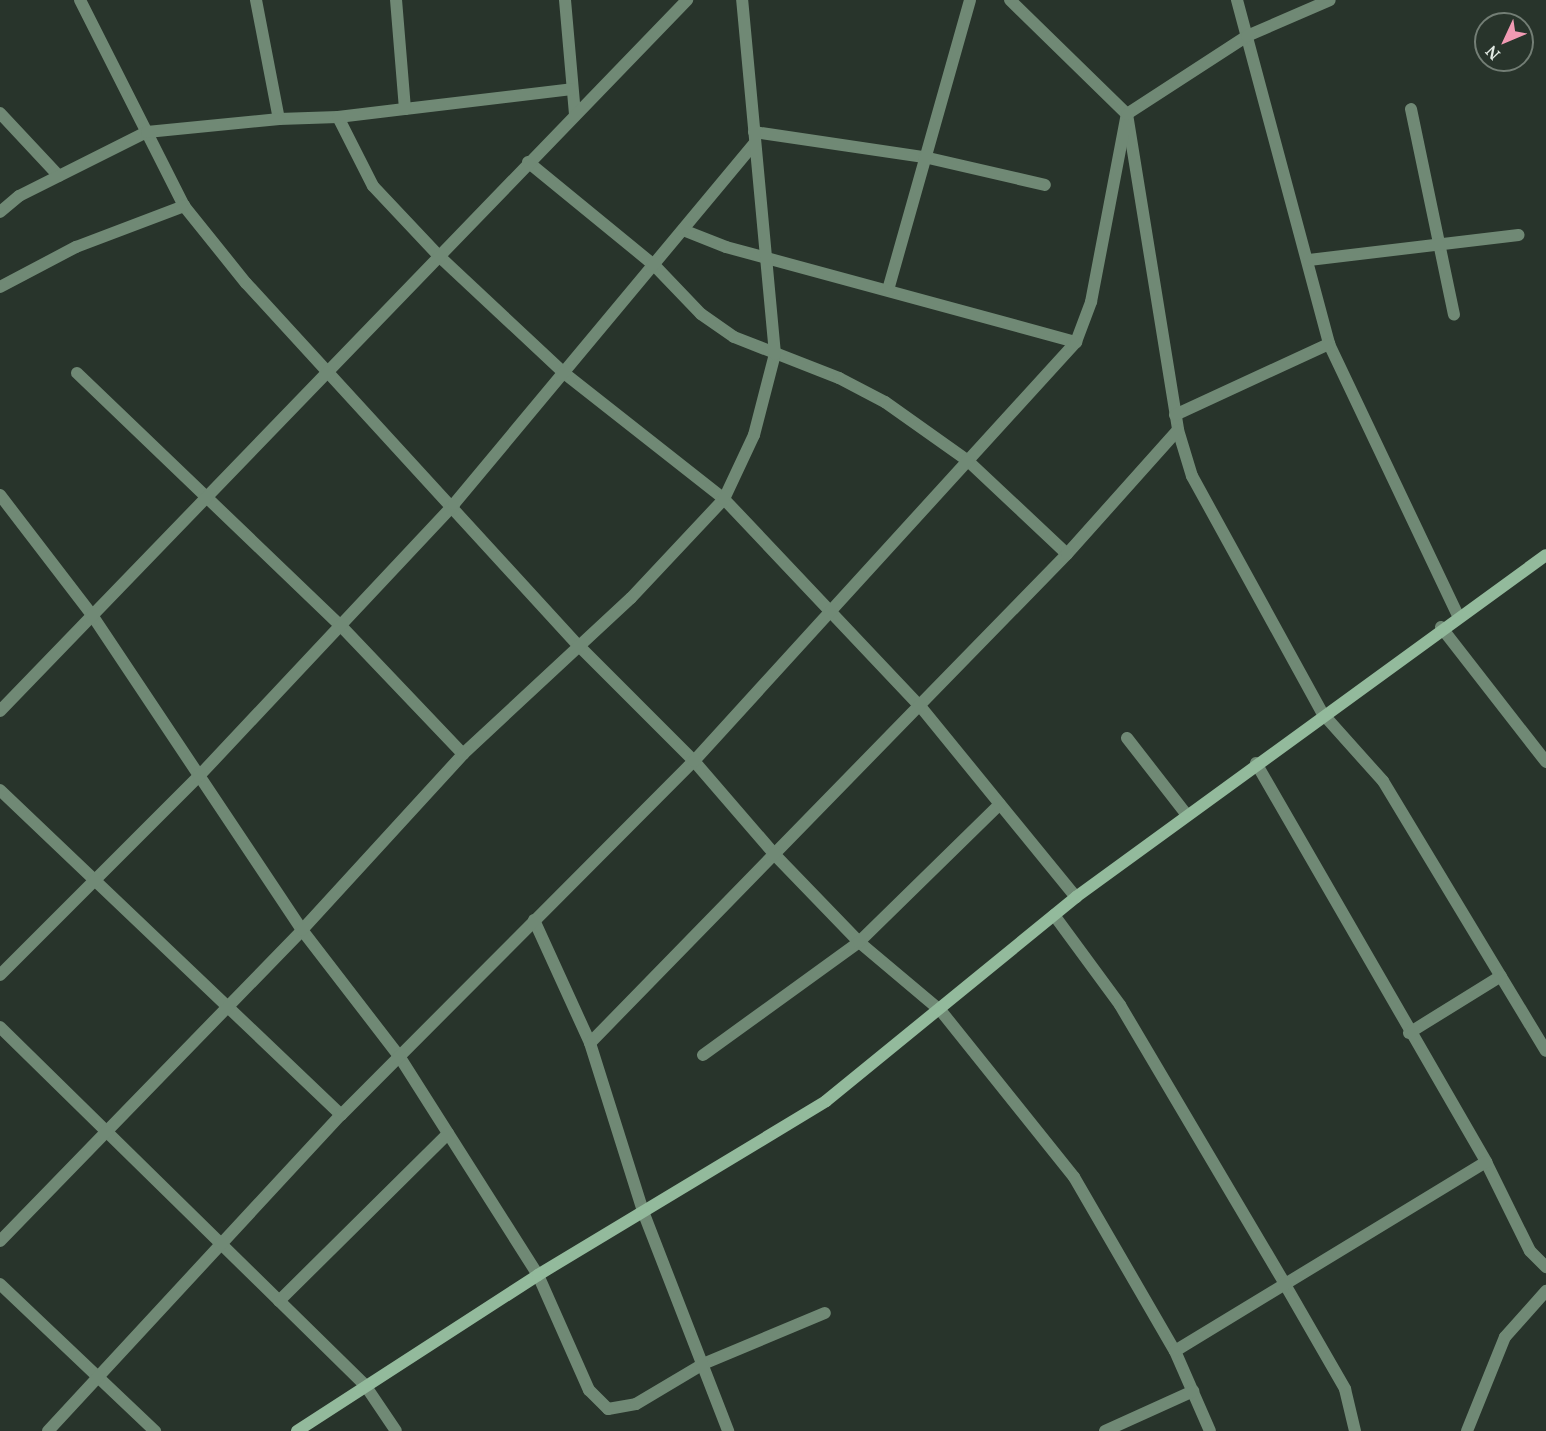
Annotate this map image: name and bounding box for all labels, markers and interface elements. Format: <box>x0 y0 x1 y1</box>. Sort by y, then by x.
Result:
north arrow <box>1474 12 1534 72</box>
text: N <box>1480 41 1505 65</box>

